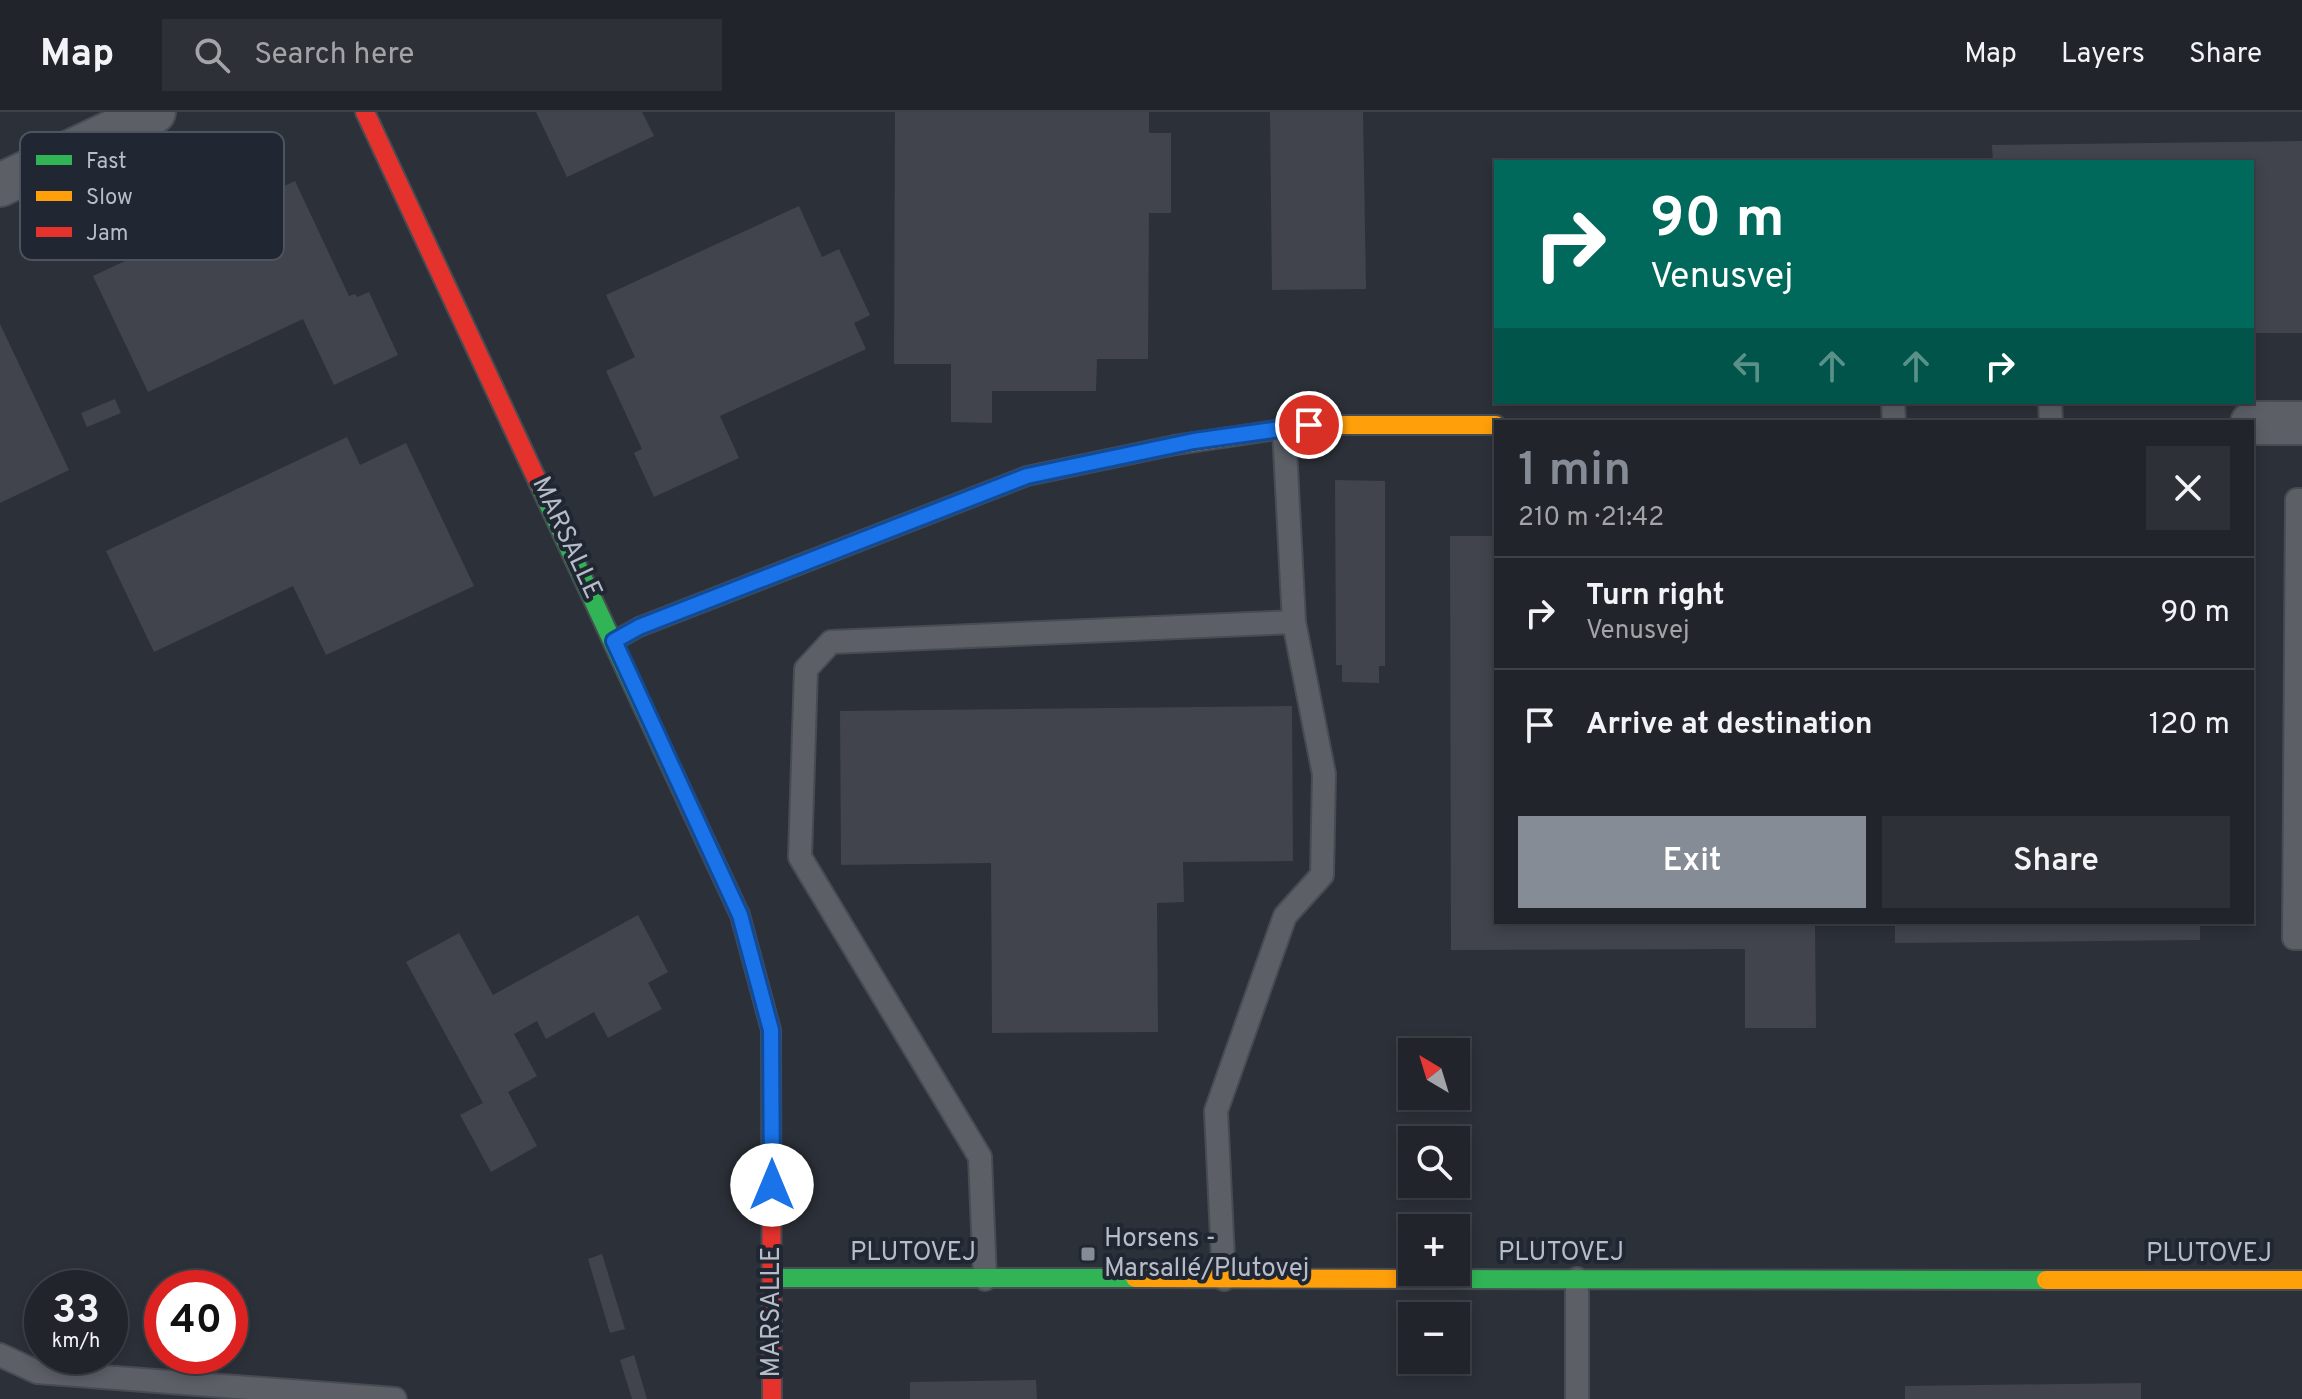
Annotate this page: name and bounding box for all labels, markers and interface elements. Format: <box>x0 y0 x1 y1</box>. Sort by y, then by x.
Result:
search box <box>162 19 722 91</box>
text: Map <box>40 31 114 80</box>
icon: search <box>190 33 234 77</box>
text: Search here <box>254 37 414 74</box>
text: Map <box>1964 37 2017 73</box>
text: Layers <box>2061 37 2145 73</box>
text: Share <box>2189 37 2262 73</box>
legend <box>20 132 284 260</box>
text: Fast <box>86 149 127 176</box>
text: Slow <box>86 185 133 212</box>
text: 90 m <box>1650 186 1785 256</box>
icon: right <box>1518 192 1622 296</box>
text: Jam <box>86 221 129 248</box>
text: Venusvej <box>1650 255 1793 301</box>
icon: left <box>1726 344 1770 388</box>
icon: ahead <box>1810 344 1854 388</box>
icon: ahead <box>1894 344 1938 388</box>
icon: right <box>1978 344 2022 388</box>
pin <box>1275 391 1343 459</box>
icon: arrive <box>1287 403 1331 447</box>
text: 1 min <box>1518 442 1631 502</box>
button: close <box>2146 446 2230 530</box>
street label: MARSALLE <box>523 472 609 604</box>
text: 210 m · 21:42 <box>1518 502 1664 535</box>
text: Turn right <box>1586 578 1724 615</box>
icon: right <box>1518 591 1562 635</box>
text: 90 m <box>2161 595 2230 632</box>
text: Venusvej <box>1586 615 1690 648</box>
icon: arrive <box>1518 703 1562 747</box>
text: Arrive at destination <box>1586 707 1872 744</box>
text: 120 m <box>2149 707 2230 744</box>
button: Exit <box>1518 816 1866 908</box>
button: Share <box>1882 816 2230 908</box>
north arrow <box>1398 1038 1470 1110</box>
map controls <box>1398 1038 1470 1374</box>
button: search <box>1398 1126 1470 1198</box>
position arrow <box>730 1143 814 1227</box>
button: + <box>1398 1214 1470 1286</box>
place label: Horsens - Marsallé/Plutovej <box>1104 1223 1309 1286</box>
street label: PLUTOVEJ <box>850 1237 976 1270</box>
street label: PLUTOVEJ <box>1498 1237 1624 1270</box>
street label: PLUTOVEJ <box>2146 1238 2272 1271</box>
marker: Horsens - Marsallé/Plutovej <box>1079 1245 1097 1263</box>
street label: MARSALLE <box>756 1247 789 1377</box>
speed limit sign: 40 <box>144 1270 248 1374</box>
text: 33 <box>52 1287 100 1337</box>
button: − <box>1398 1302 1470 1374</box>
text: km/h <box>52 1329 100 1355</box>

